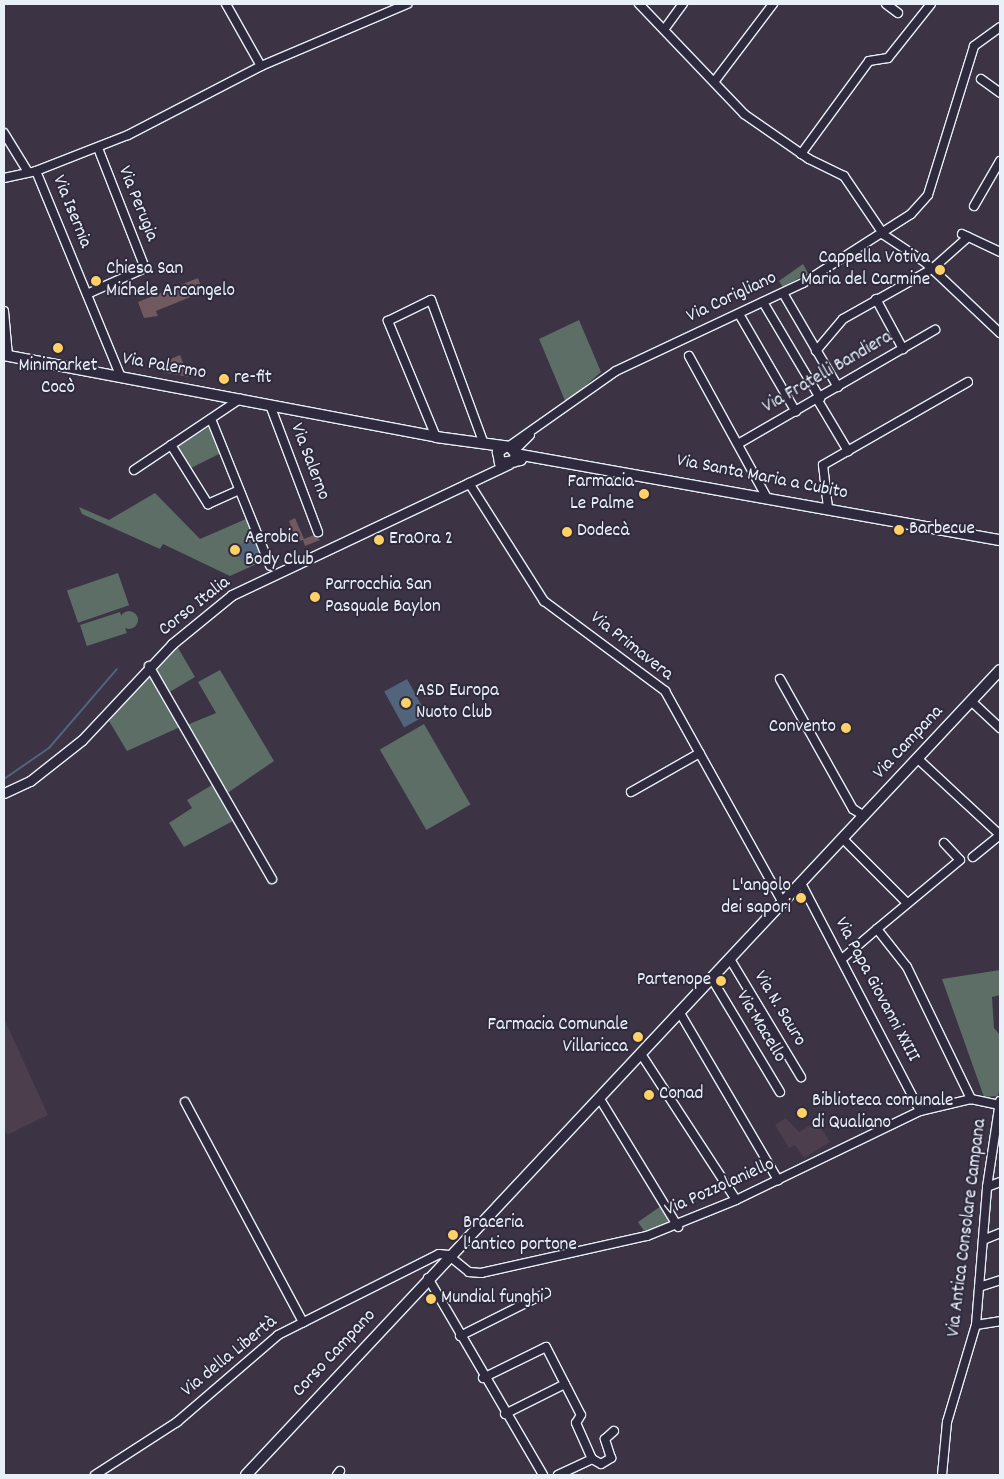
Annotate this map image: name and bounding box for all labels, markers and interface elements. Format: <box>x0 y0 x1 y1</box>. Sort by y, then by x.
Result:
street label: Via Perugia <box>112 163 162 245</box>
street label: Via Isernia <box>46 172 96 252</box>
place label: Cappella Votiva Maria del Carmine <box>801 248 930 292</box>
place label: Chiesa San Michele Arcangelo <box>106 259 235 303</box>
marker: Cappella Votiva Maria del Carmine <box>934 264 946 276</box>
street label: Via Corigliano <box>683 267 781 329</box>
marker: Chiesa San Michele Arcangelo <box>90 275 102 287</box>
street label: Via Fratelli Bandiera <box>759 327 897 419</box>
marker: Minimarket Cocò <box>52 342 64 354</box>
street label: Via Palermo <box>120 348 208 386</box>
place label: Minimarket Cocò <box>18 356 98 400</box>
place label: re-fit <box>234 368 272 390</box>
marker: re-fit <box>218 373 230 385</box>
street label: Via Salerno <box>284 420 334 504</box>
street label: Via Santa Maria a Cubito <box>674 450 850 506</box>
place label: Farmacia Le Palme <box>568 472 634 516</box>
marker: Farmacia Le Palme <box>638 488 650 500</box>
place label: Barbecue <box>909 519 975 541</box>
place label: Dodecà <box>577 521 630 543</box>
marker: Barbecue <box>893 524 905 536</box>
marker: Dodecà <box>561 526 573 538</box>
place label: Aerobic Body Club <box>245 528 314 572</box>
place label: EraOra 2 <box>389 529 453 551</box>
marker: EraOra 2 <box>373 534 385 546</box>
marker: Aerobic Body Club <box>229 544 241 556</box>
street label: Corso Italia <box>155 572 235 642</box>
place label: Parrocchia San Pasquale Baylon <box>325 575 441 619</box>
marker: Parrocchia San Pasquale Baylon <box>309 591 321 603</box>
street label: Via Primavera <box>585 607 677 687</box>
place label: ASD Europa Nuoto Club <box>416 681 499 725</box>
marker: ASD Europa Nuoto Club <box>400 697 412 709</box>
street label: Via Campana <box>869 701 949 785</box>
place label: Convento <box>769 717 836 739</box>
marker: Convento <box>840 722 852 734</box>
place label: L'angolo dei sapori <box>721 876 791 920</box>
marker: L'angolo dei sapori <box>795 892 807 904</box>
street label: Via Papa Giovanni XXIII <box>828 914 924 1066</box>
street label: Via N. Sauro <box>748 967 810 1051</box>
place label: Partenope <box>637 970 711 992</box>
marker: Partenope <box>715 975 727 987</box>
street label: Via Macello <box>730 987 790 1067</box>
place label: Farmacia Comunale Villaricca <box>488 1015 628 1059</box>
marker: Farmacia Comunale Villaricca <box>632 1031 644 1043</box>
place label: Conad <box>659 1084 703 1106</box>
marker: Conad <box>643 1089 655 1101</box>
place label: Biblioteca comunale di Qualiano <box>812 1091 953 1135</box>
marker: Biblioteca comunale di Qualiano <box>796 1107 808 1119</box>
street label: Via Antica Consolare Campana <box>943 1118 993 1338</box>
street label: Via Pozzolaniello <box>662 1154 778 1222</box>
place label: Braceria l'antico portone <box>463 1213 577 1257</box>
marker: Braceria l'antico portone <box>447 1229 459 1241</box>
place label: Mundial funghi <box>441 1288 543 1310</box>
marker: Mundial funghi <box>425 1293 437 1305</box>
street label: Corso Campano <box>288 1305 382 1403</box>
street label: Via della Libertà <box>177 1311 283 1403</box>

